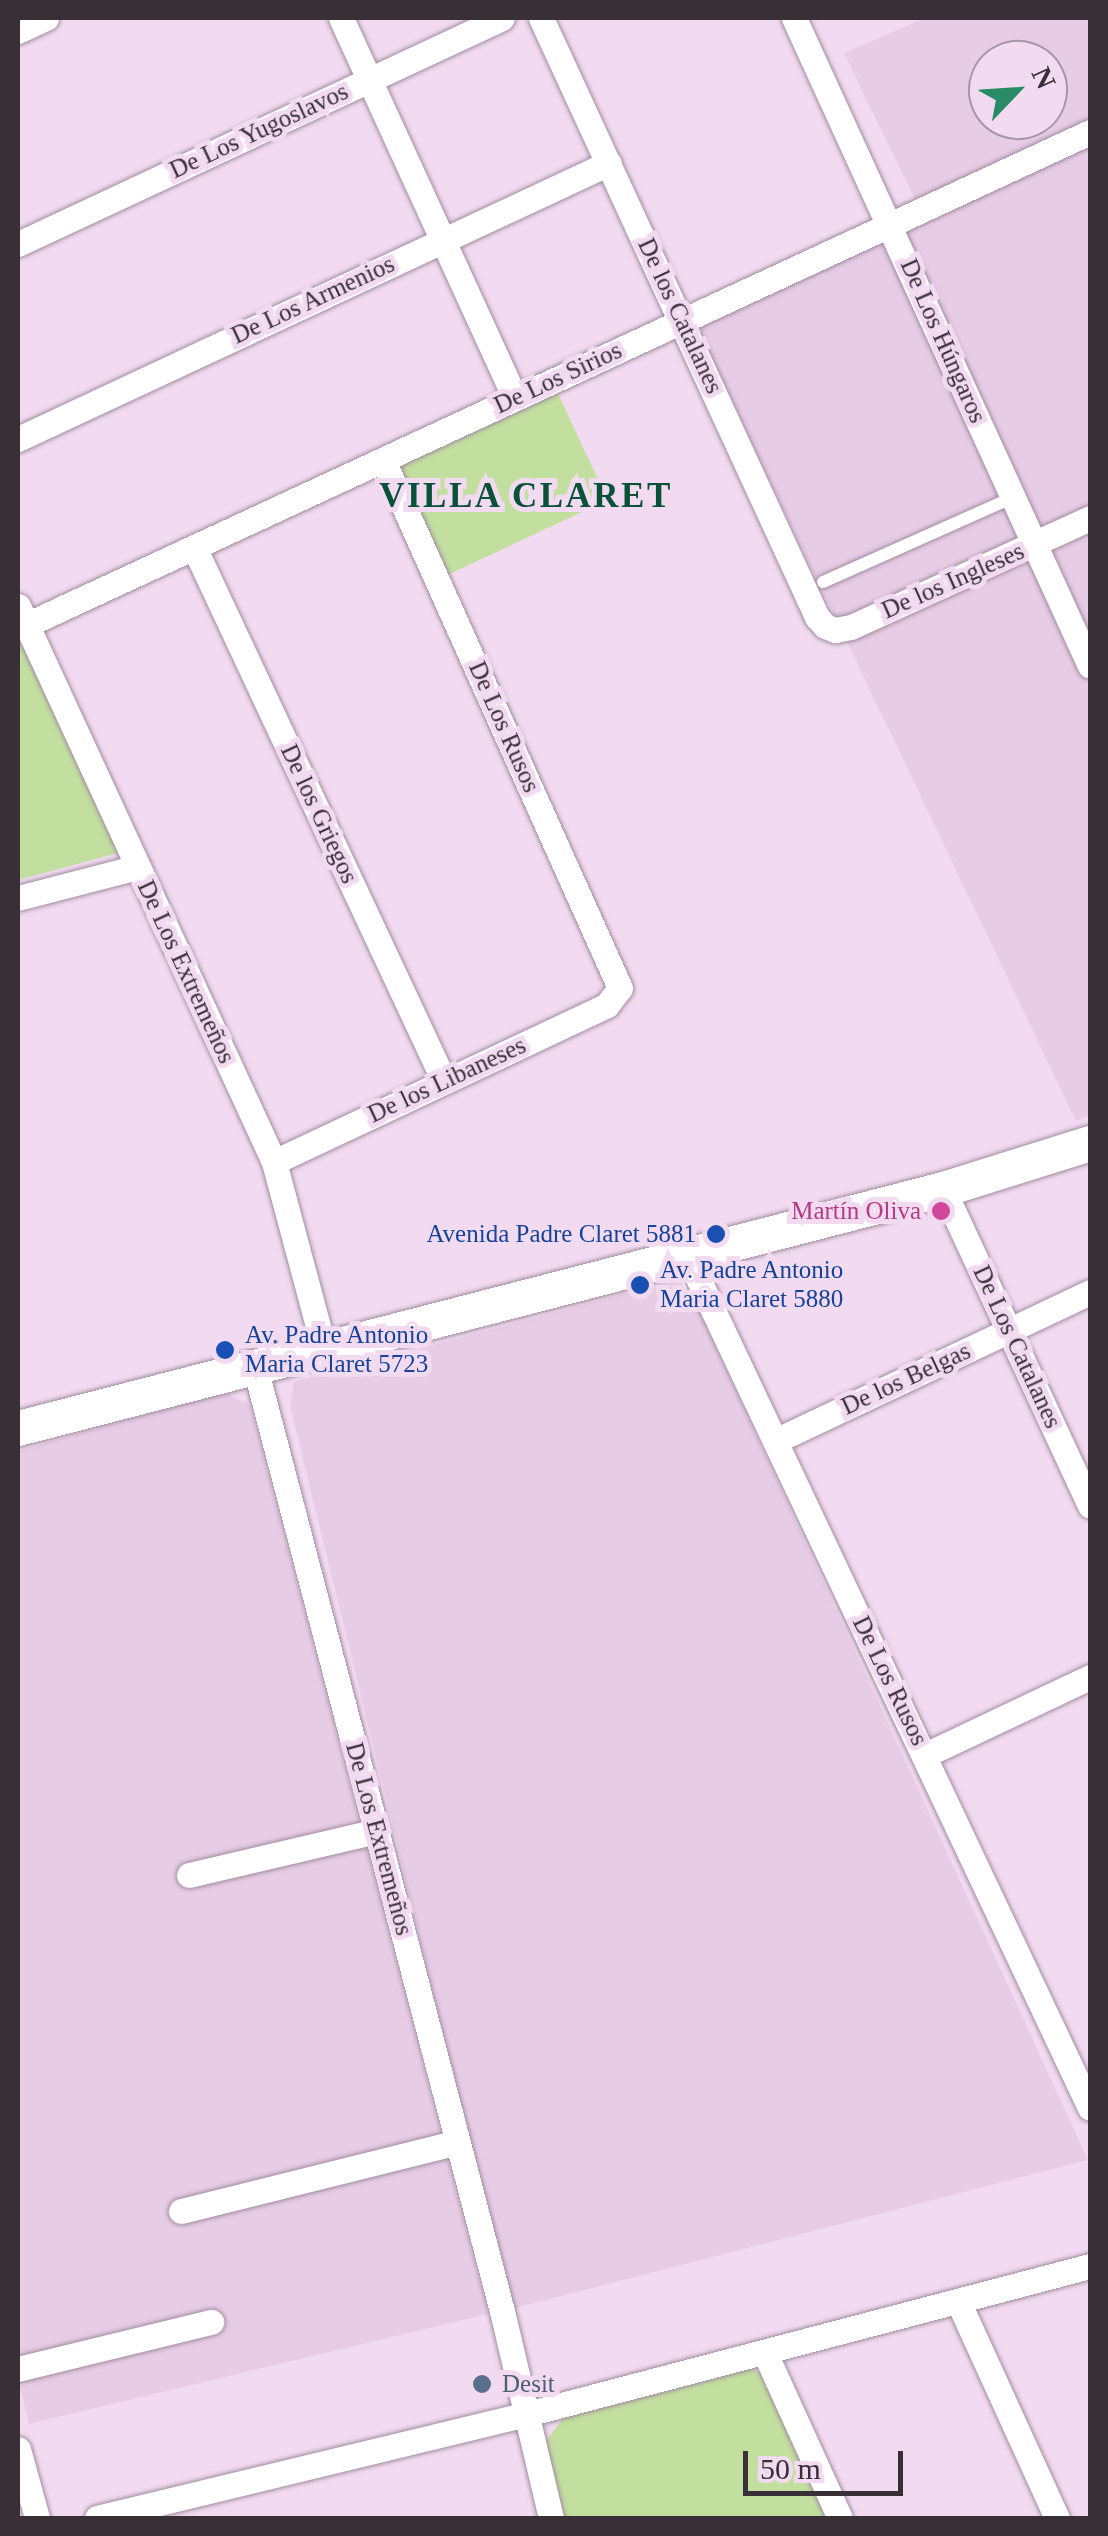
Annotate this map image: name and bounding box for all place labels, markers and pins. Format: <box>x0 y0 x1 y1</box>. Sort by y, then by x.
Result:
place label: Martín Oliva <box>791 1196 921 1226</box>
marker: Martín Oliva <box>930 1200 952 1222</box>
place label: Avenida Padre Claret 5881 <box>426 1219 696 1249</box>
marker: Avenida Padre Claret 5881 <box>705 1223 727 1245</box>
place label: Av. Padre Antonio Maria Claret 5880 <box>660 1256 845 1315</box>
marker: Av. Padre Antonio Maria Claret 5880 <box>629 1274 651 1296</box>
place label: Av. Padre Antonio Maria Claret 5723 <box>245 1321 430 1380</box>
marker: Av. Padre Antonio Maria Claret 5723 <box>214 1339 236 1361</box>
place label: Desit <box>502 2369 555 2399</box>
marker: Desit <box>471 2373 493 2395</box>

